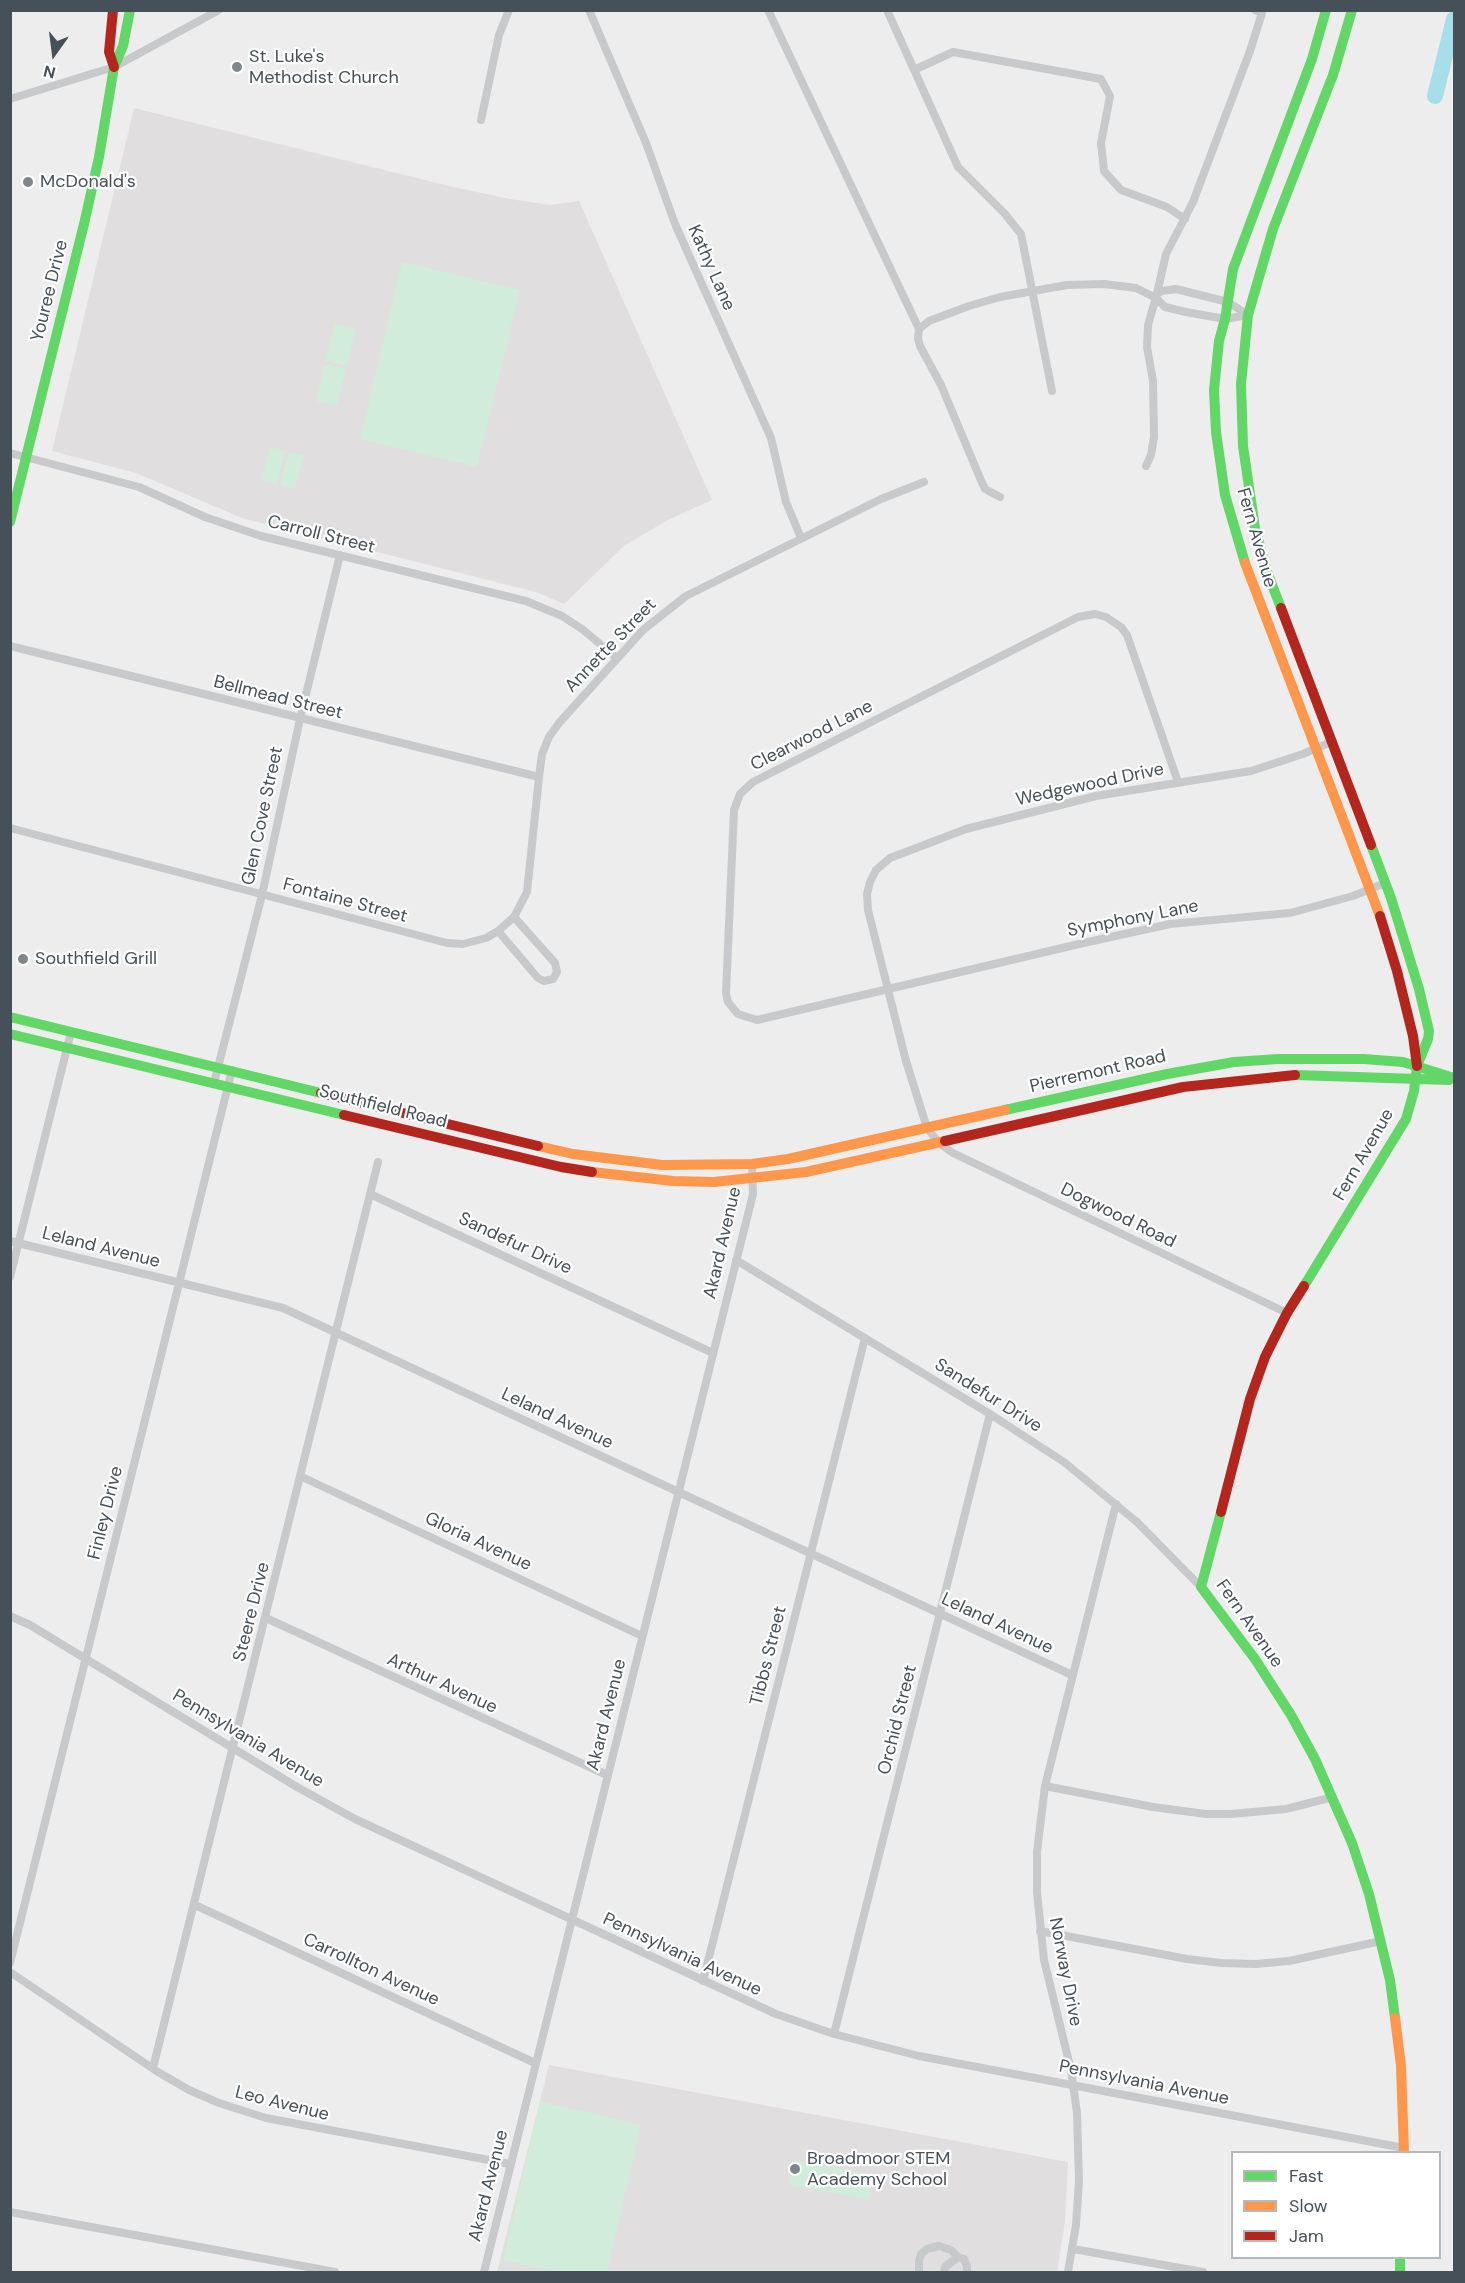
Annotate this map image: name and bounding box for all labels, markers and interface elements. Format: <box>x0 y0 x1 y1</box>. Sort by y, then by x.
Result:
north arrow <box>24 24 84 84</box>
place label: St. Luke's Methodist Church <box>249 46 399 88</box>
text: N <box>41 60 58 84</box>
marker: St. Luke's Methodist Church <box>230 60 244 74</box>
place label: McDonald's <box>40 171 136 193</box>
marker: McDonald's <box>21 175 35 189</box>
street label: Kathy Lane <box>683 222 739 314</box>
street label: Youree Drive <box>27 238 73 344</box>
street label: Fern Avenue <box>1232 486 1280 590</box>
street label: Carroll Street <box>265 511 377 559</box>
street label: Annette Street <box>561 594 661 698</box>
street label: Bellmead Street <box>211 672 345 724</box>
street label: Clearwood Lane <box>747 696 877 776</box>
street label: Glen Cove Street <box>238 745 288 887</box>
street label: Wedgewood Drive <box>1014 759 1166 811</box>
street label: Fontaine Street <box>280 874 410 928</box>
street label: Symphony Lane <box>1065 896 1201 942</box>
place label: Southfield Grill <box>35 948 157 970</box>
marker: Southfield Grill <box>16 952 30 966</box>
street label: Pierremont Road <box>1028 1046 1168 1098</box>
street label: Southfield Road <box>317 1081 449 1133</box>
street label: Fern Avenue <box>1329 1105 1399 1205</box>
street label: Dogwood Road <box>1057 1179 1179 1253</box>
street label: Akard Avenue <box>700 1185 746 1301</box>
street label: Sandefur Drive <box>455 1208 575 1280</box>
street label: Leland Avenue <box>40 1223 162 1273</box>
street label: Sandefur Drive <box>930 1354 1046 1438</box>
street label: Leland Avenue <box>498 1384 616 1454</box>
street label: Finley Drive <box>84 1464 128 1562</box>
street label: Gloria Avenue <box>421 1508 535 1576</box>
street label: Steere Drive <box>229 1560 275 1664</box>
street label: Fern Avenue <box>1211 1576 1287 1672</box>
street label: Leland Avenue <box>938 1589 1056 1659</box>
street label: Tibbs Street <box>746 1604 792 1708</box>
street label: Arthur Avenue <box>384 1649 500 1719</box>
street label: Akard Avenue <box>583 1657 631 1773</box>
street label: Orchid Street <box>874 1663 922 1777</box>
street label: Pennsylvania Avenue <box>168 1685 328 1793</box>
street label: Pennsylvania Avenue <box>599 1909 765 2001</box>
street label: Norway Drive <box>1044 1916 1086 2028</box>
street label: Carrollton Avenue <box>299 1929 443 2011</box>
street label: Pennsylvania Avenue <box>1057 2056 1231 2110</box>
street label: Leo Avenue <box>233 2082 331 2126</box>
street label: Akard Avenue <box>465 2128 513 2244</box>
place label: Broadmoor STEM Academy School <box>807 2148 950 2190</box>
legend <box>1231 2151 1441 2259</box>
marker: Broadmoor STEM Academy School <box>788 2162 802 2176</box>
text: Fast <box>1289 2164 1324 2188</box>
text: Slow <box>1289 2194 1328 2218</box>
text: Jam <box>1289 2224 1324 2248</box>

